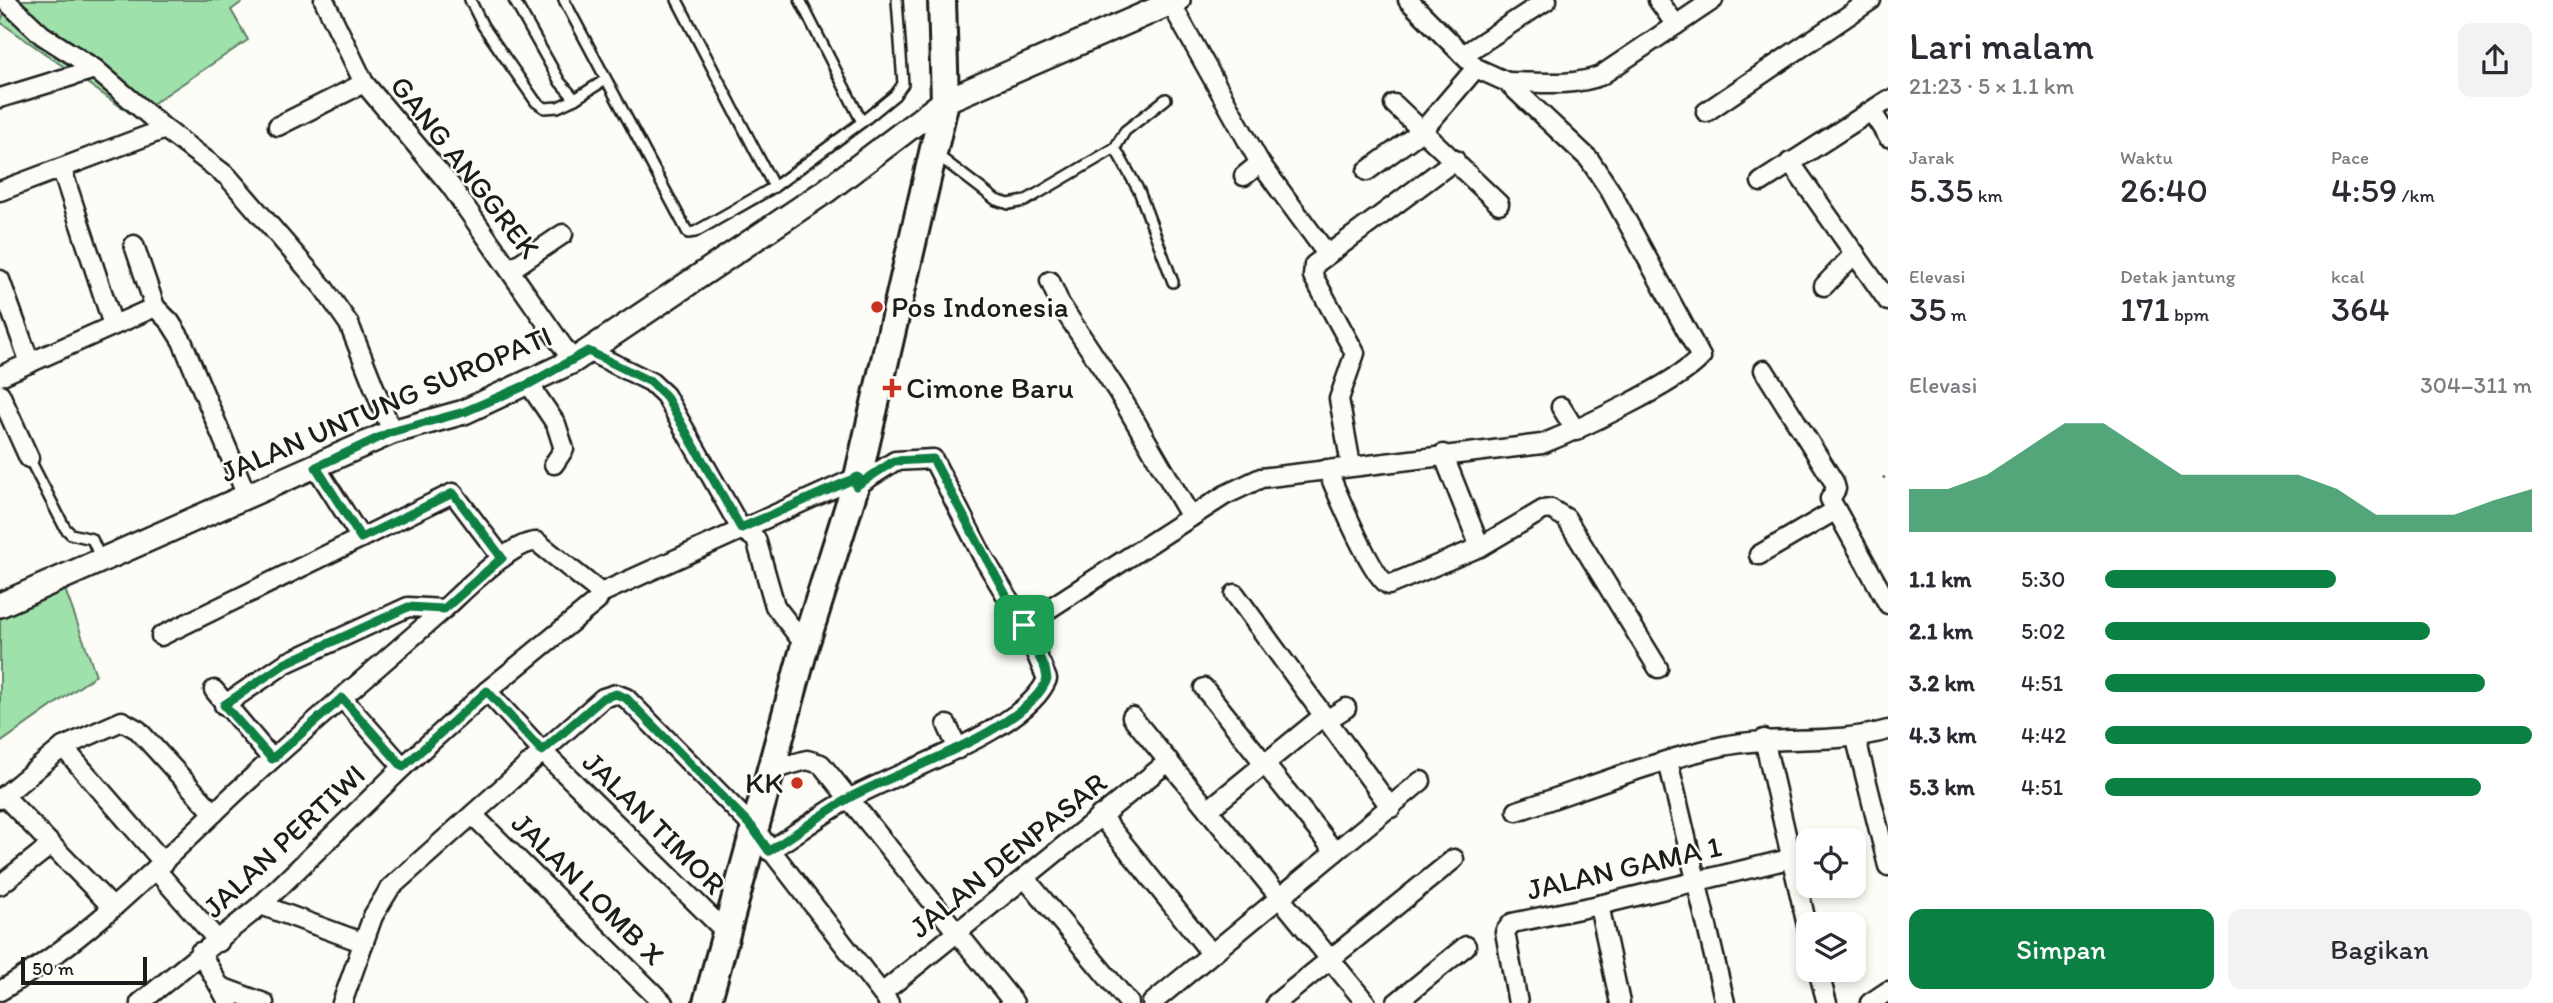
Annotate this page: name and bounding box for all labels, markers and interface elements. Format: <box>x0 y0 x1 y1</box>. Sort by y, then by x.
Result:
text: Lari malam <box>1909 23 2094 69</box>
button: share <box>2458 23 2532 97</box>
street label: GANG ANGGREK <box>383 68 548 266</box>
text: 21:23 · 5 × 1.1 km <box>1909 72 2074 100</box>
text: Jarak <box>1909 146 1954 169</box>
text: Waktu <box>2120 146 2173 169</box>
text: Pace <box>2331 146 2369 169</box>
text: 5.35 <box>1909 169 1973 211</box>
text: 26:40 <box>2120 169 2208 211</box>
text: 4:59 <box>2331 169 2397 211</box>
text: km <box>1973 184 2003 207</box>
text: /km <box>2397 184 2435 207</box>
text: Elevasi <box>1909 265 1965 288</box>
text: Detak jantung <box>2120 265 2236 288</box>
text: kcal <box>2331 265 2365 288</box>
place label: Pos Indonesia <box>891 288 1069 325</box>
text: 35 <box>1909 288 1946 330</box>
text: 171 <box>2120 288 2170 330</box>
text: 364 <box>2331 288 2390 330</box>
marker: Pos Indonesia <box>869 299 885 315</box>
text: m <box>1946 303 1967 326</box>
text: bpm <box>2170 303 2209 326</box>
street label: JALAN UNTUNG SUROPATI <box>215 317 557 490</box>
place label: Cimone Baru <box>906 369 1074 406</box>
text: Elevasi <box>1909 371 1977 399</box>
text: 304–311 m <box>2420 371 2532 399</box>
marker: Cimone Baru <box>884 380 900 396</box>
text: 1.1 km <box>1909 565 1972 593</box>
text: 5:30 <box>2021 565 2065 593</box>
pin <box>994 595 1054 655</box>
icon: arrive <box>1005 606 1043 644</box>
text: 2.1 km <box>1909 617 1973 645</box>
text: 5:02 <box>2021 617 2065 645</box>
text: 3.2 km <box>1909 669 1975 697</box>
text: 4:51 <box>2021 669 2063 697</box>
text: 4.3 km <box>1909 721 1977 749</box>
text: 4:42 <box>2021 721 2066 749</box>
street label: JALAN TIMOR <box>575 743 734 902</box>
street label: JALAN PERTIWI <box>195 756 373 925</box>
place label: KK <box>745 764 783 801</box>
street label: JALAN DENPASAR <box>902 764 1114 945</box>
text: 5.3 km <box>1909 773 1975 801</box>
text: 4:51 <box>2021 773 2063 801</box>
marker: KK <box>789 775 805 791</box>
street label: JALAN LOMB X <box>504 804 673 973</box>
street label: JALAN GAMA 1 <box>1523 827 1725 908</box>
map controls <box>1796 828 1866 982</box>
button: locate <box>1796 828 1866 898</box>
button: Simpan <box>1909 909 2214 989</box>
button: Bagikan <box>2228 909 2532 989</box>
button: layers <box>1796 912 1866 982</box>
scale bar <box>21 954 147 986</box>
text: 50 m <box>32 957 74 980</box>

